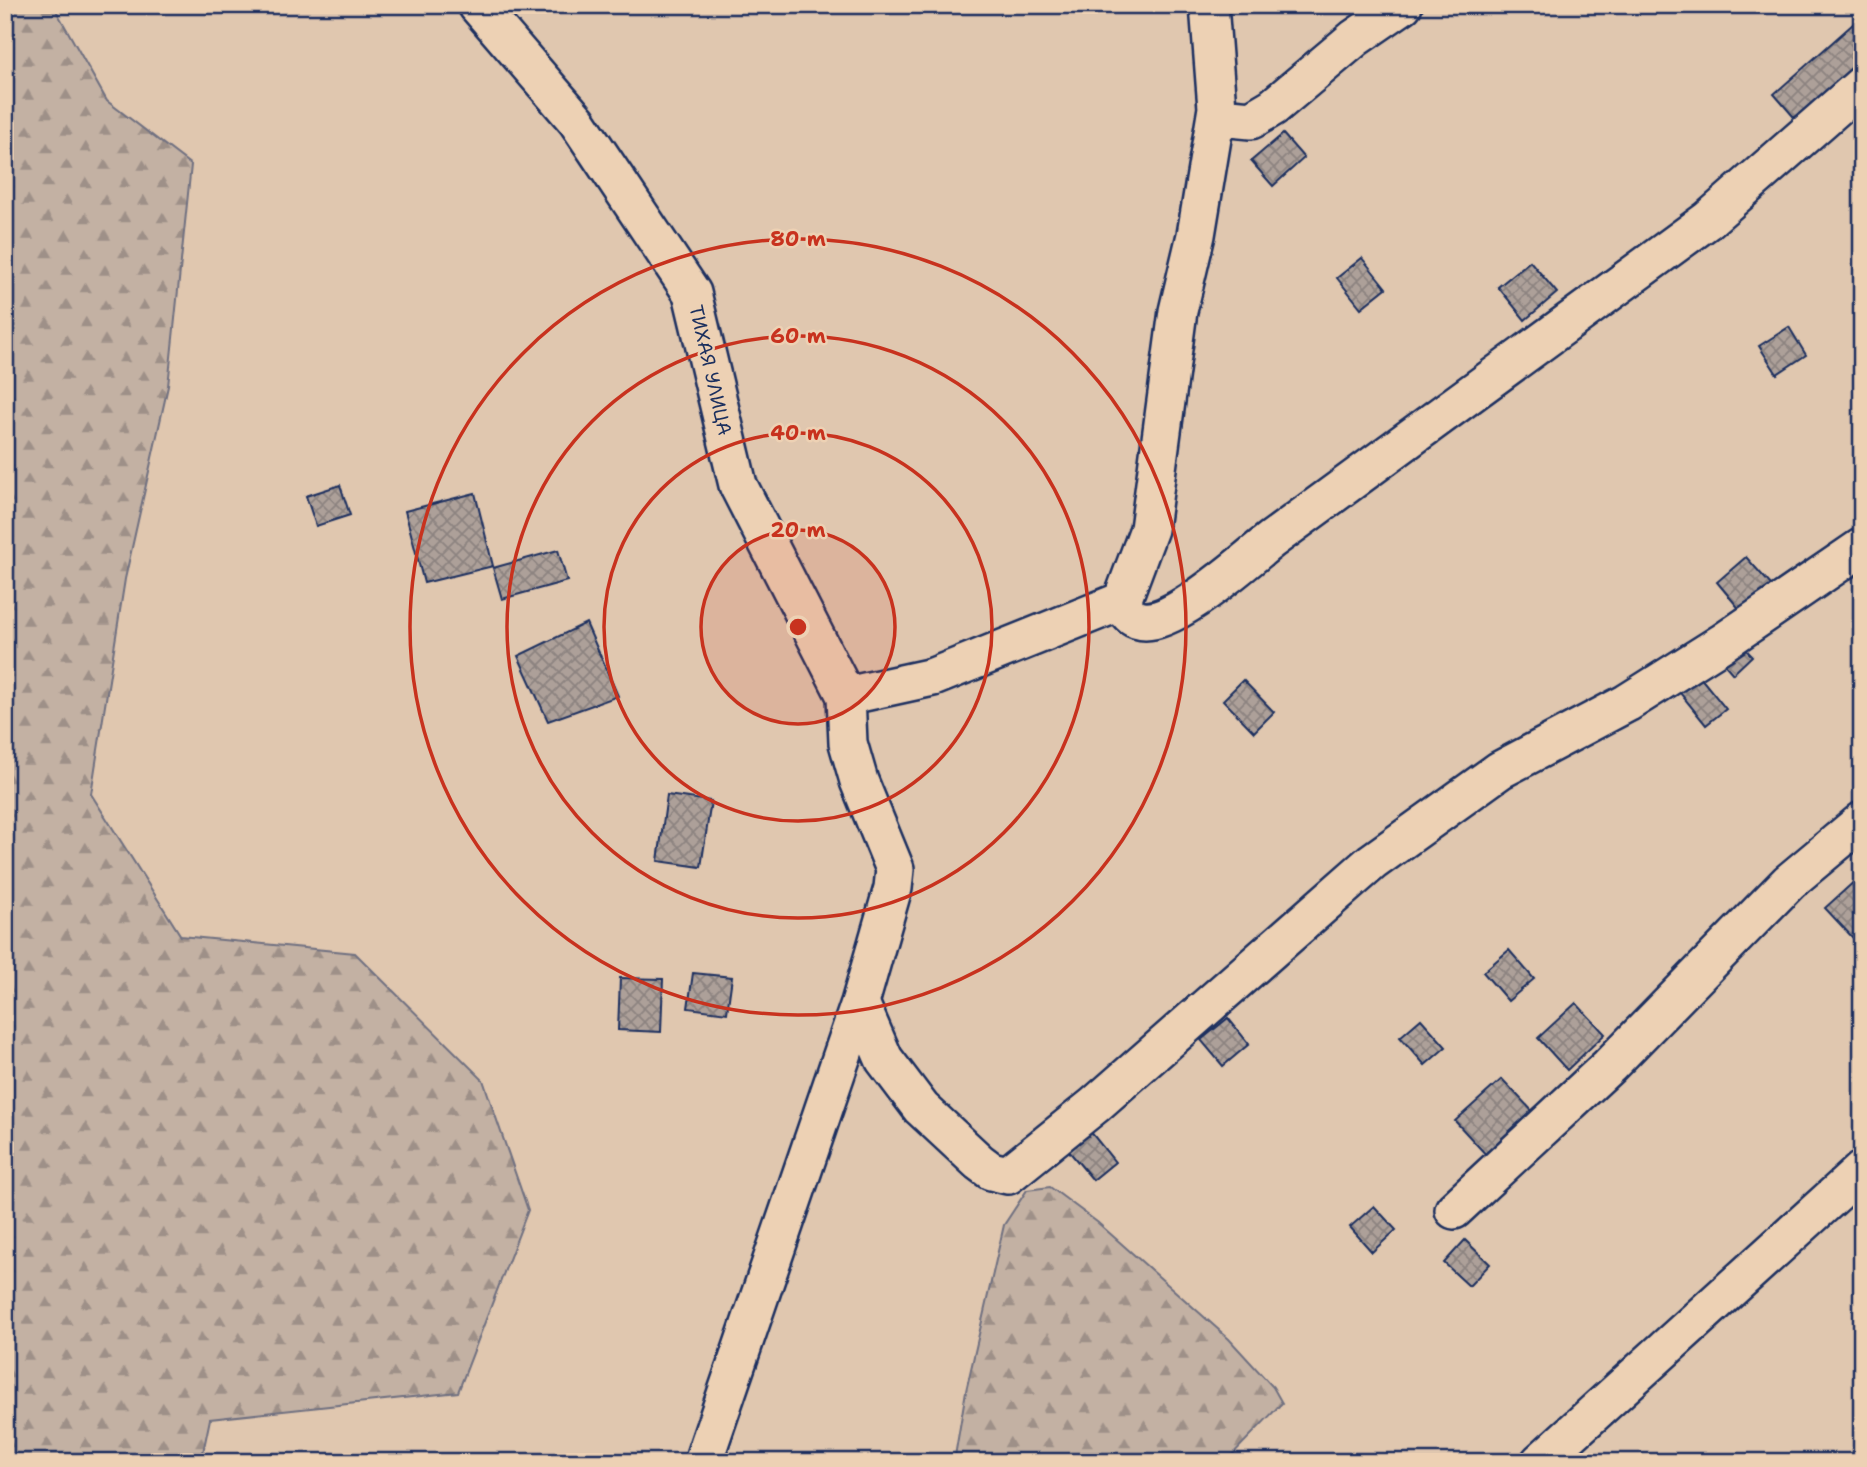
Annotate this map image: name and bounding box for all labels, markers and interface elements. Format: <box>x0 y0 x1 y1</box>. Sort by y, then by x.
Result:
text: 80 m <box>770 225 826 253</box>
street label: ТИХАЯ УЛИЦА <box>683 302 738 438</box>
text: 60 m <box>770 322 826 350</box>
text: 40 m <box>770 419 826 447</box>
text: 20 m <box>770 516 826 544</box>
centre of rings <box>786 615 810 639</box>

